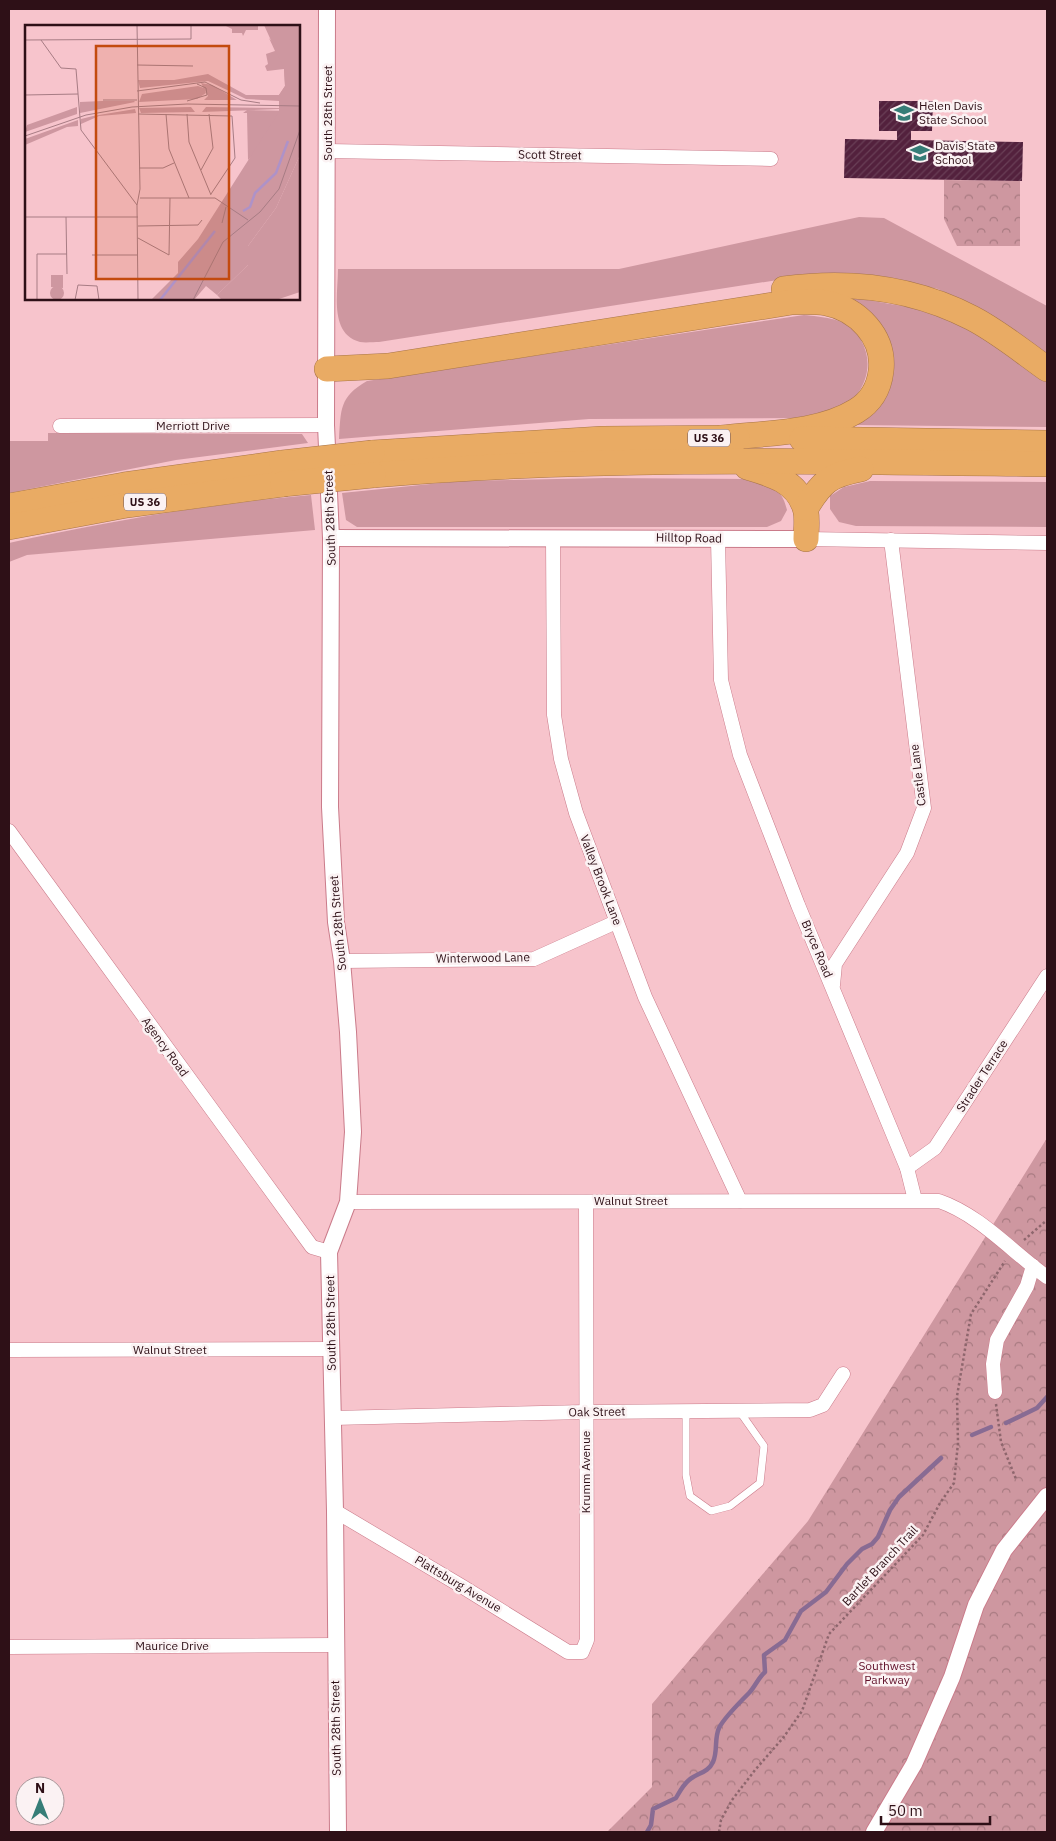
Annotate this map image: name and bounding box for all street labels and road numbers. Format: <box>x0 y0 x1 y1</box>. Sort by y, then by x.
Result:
street label: South 28th Street <box>320 65 335 161</box>
street label: Scott Street <box>518 146 582 163</box>
street label: Merriott Drive <box>156 418 230 433</box>
road number: US 36 <box>688 429 730 446</box>
street label: South 28th Street <box>320 470 339 566</box>
road number: US 36 <box>124 494 166 511</box>
street label: Hilltop Road <box>656 529 722 546</box>
street label: Castle Lane <box>906 743 929 807</box>
street label: Valley Brook Lane <box>577 832 626 928</box>
street label: South 28th Street <box>326 875 349 971</box>
street label: Bryce Road <box>799 918 836 980</box>
street label: Winterwood Lane <box>436 949 530 966</box>
street label: Agency Road <box>139 1014 192 1079</box>
street label: Strader Terrace <box>953 1036 1011 1115</box>
street label: Walnut Street <box>594 1193 668 1208</box>
street label: South 28th Street <box>322 1275 339 1371</box>
street label: Walnut Street <box>133 1342 207 1357</box>
street label: Oak Street <box>568 1404 626 1419</box>
street label: Krumm Avenue <box>578 1430 593 1513</box>
street label: Bartlet Branch Trail <box>839 1522 921 1609</box>
street label: Plattsburg Avenue <box>412 1552 505 1616</box>
street label: Maurice Drive <box>135 1638 209 1653</box>
street label: South 28th Street <box>327 1680 344 1776</box>

